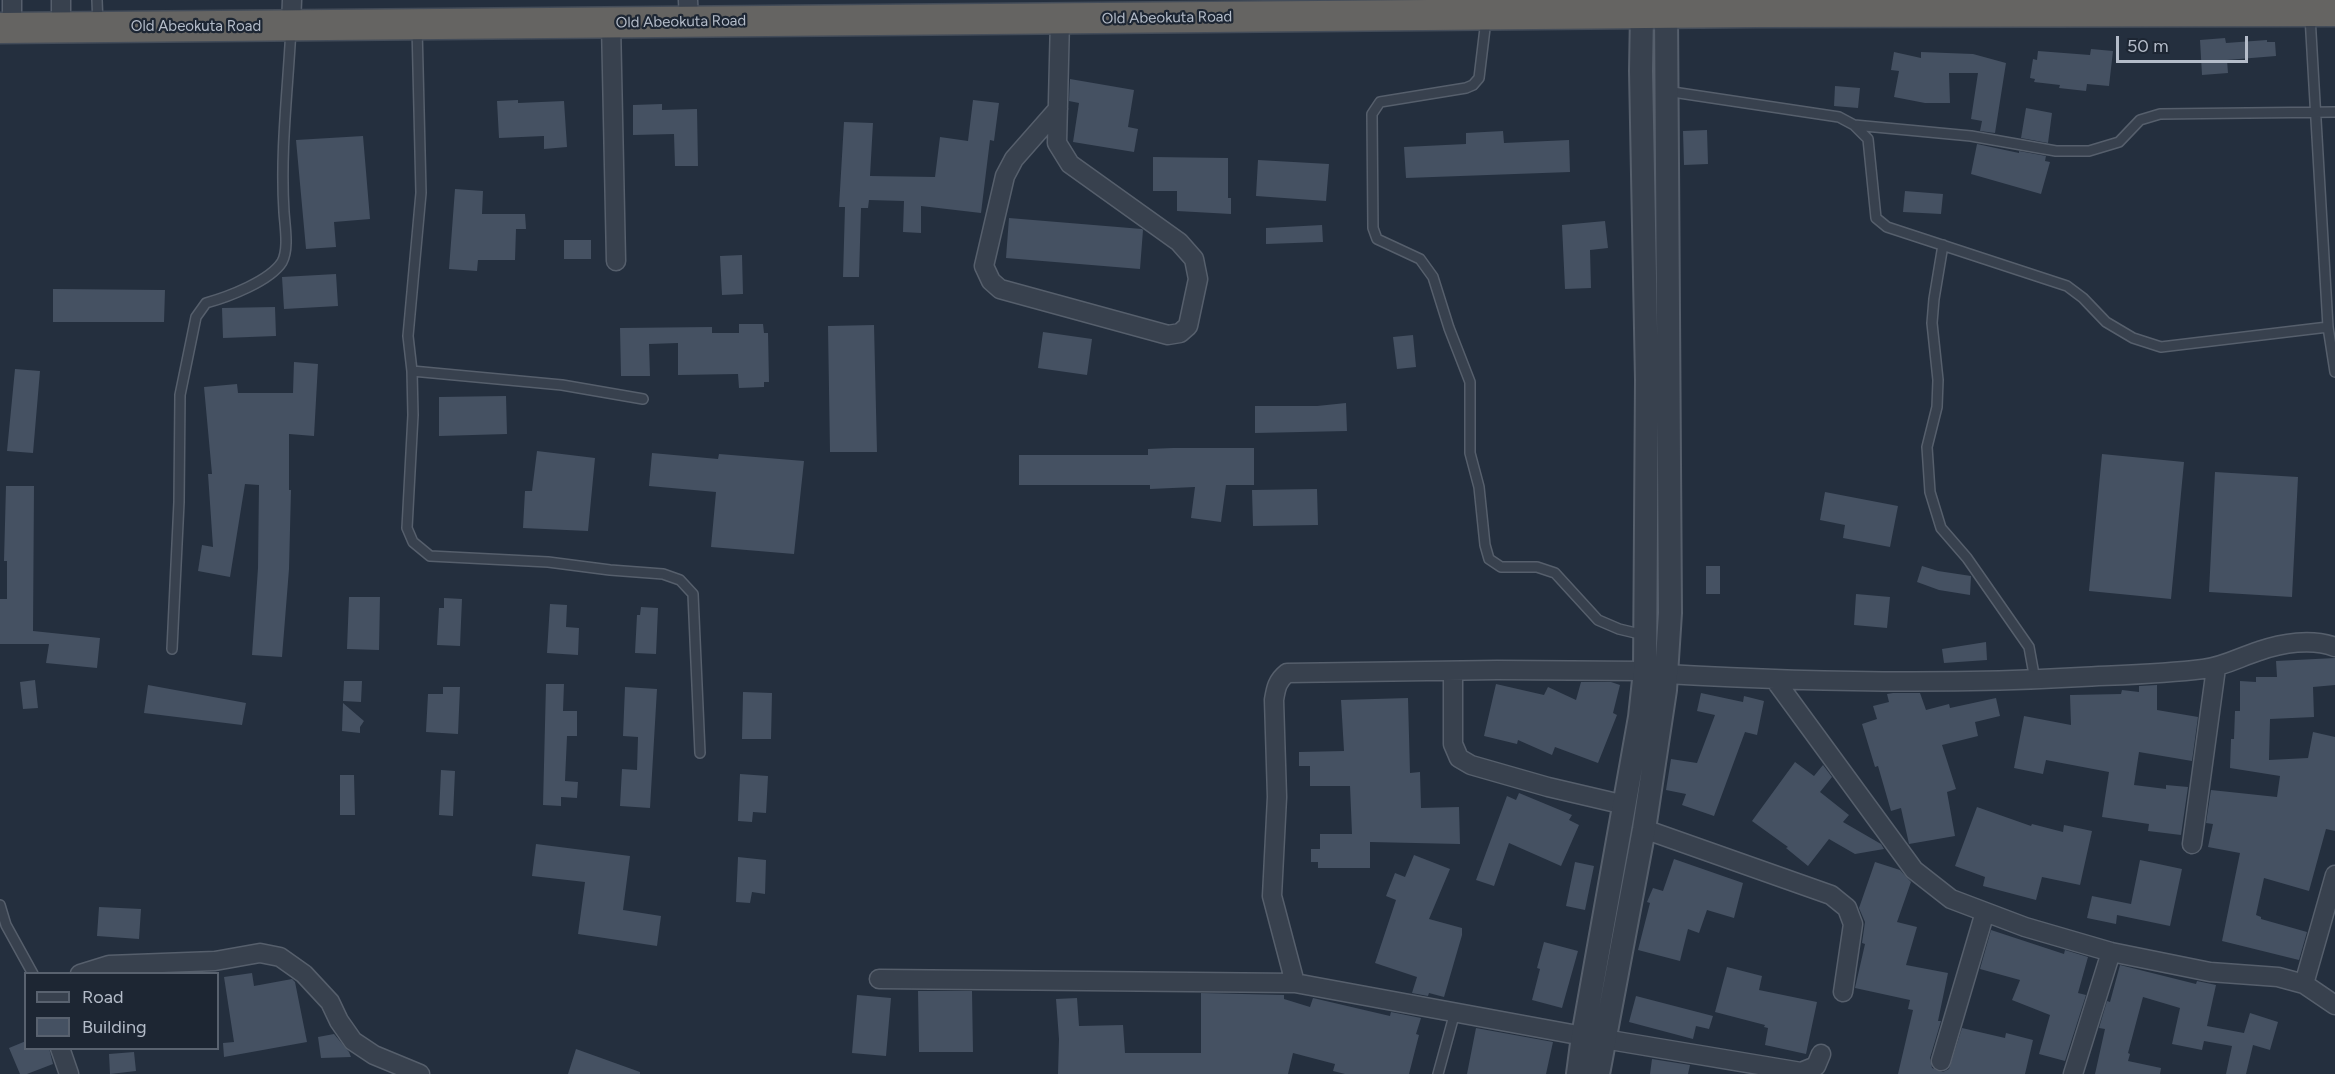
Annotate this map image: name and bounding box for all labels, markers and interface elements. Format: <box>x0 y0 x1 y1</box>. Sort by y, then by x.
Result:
street label: Old Abeokuta Road <box>1102 8 1232 28</box>
street label: Old Abeokuta Road <box>616 12 746 32</box>
street label: Old Abeokuta Road <box>131 18 261 36</box>
scale bar <box>2119 24 2251 62</box>
text: 50 m <box>2127 35 2169 57</box>
legend <box>24 972 219 1050</box>
text: Road <box>82 986 123 1008</box>
text: Building <box>82 1016 147 1038</box>

